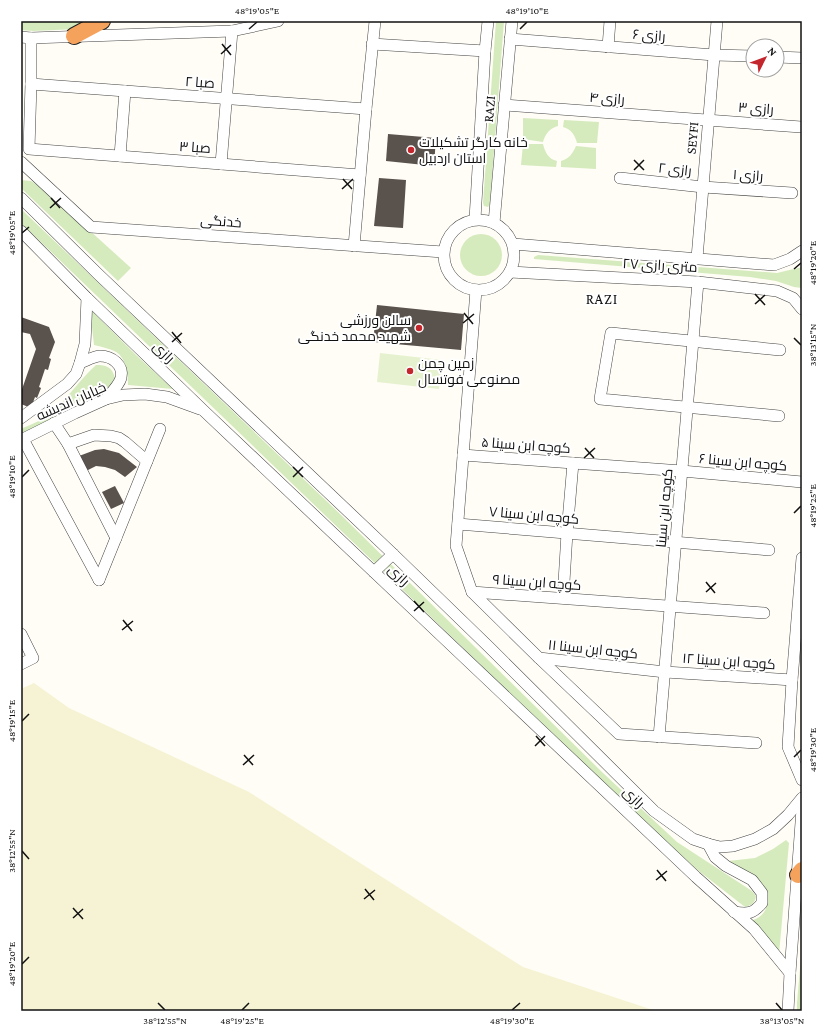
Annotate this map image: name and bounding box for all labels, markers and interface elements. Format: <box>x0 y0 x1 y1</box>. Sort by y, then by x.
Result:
text: 48°19'05"E <box>235 5 280 16</box>
text: 48°19'10"E <box>505 5 549 16</box>
street label: رازی ۶ <box>632 26 666 44</box>
north arrow <box>745 38 785 78</box>
text: N <box>765 45 780 58</box>
street label: صبا ۲ <box>185 73 215 91</box>
street label: رازی ۴ <box>589 89 625 107</box>
street label: RAZI <box>480 95 498 123</box>
street label: رازی ۳ <box>738 99 774 117</box>
street label: SEYFI <box>683 121 701 155</box>
place label: خانه کارگر تشکیلات استان اردبیل <box>419 134 528 166</box>
street label: صبا ۳ <box>179 138 211 156</box>
marker: خانه کارگر تشکیلات استان اردبیل <box>406 145 416 155</box>
street label: رازی ۲ <box>657 159 693 179</box>
street label: رازی ۱ <box>732 166 764 184</box>
text: 48°19'05"E <box>6 210 17 255</box>
street label: خدنگی <box>200 212 242 230</box>
text: 48°19'20"E <box>807 240 818 285</box>
street label: ۲۷ متری رازی <box>622 255 698 275</box>
district label: RAZI <box>586 291 618 307</box>
place label: سالن ورزشی شهید محمد خدنگی <box>298 312 411 344</box>
marker: سالن ورزشی شهید محمد خدنگی <box>414 323 424 333</box>
text: 38°13'15"N <box>807 323 818 366</box>
street label: رازی <box>150 338 178 366</box>
place label: زمین چمن مصنوعی فوتسال <box>418 355 520 388</box>
marker: زمین چمن مصنوعی فوتسال <box>405 366 415 376</box>
street label: خیابان اندیشه <box>34 378 108 424</box>
street label: کوچه ابن سینا ۵ <box>481 434 571 458</box>
street label: کوچه ابن سینا ۶ <box>698 450 788 476</box>
text: 48°19'10"E <box>6 455 17 499</box>
street label: کوچه ابن سینا <box>653 468 677 548</box>
text: 48°19'25"E <box>807 484 818 528</box>
street label: کوچه ابن سینا ۷ <box>488 503 580 529</box>
street label: رازی <box>385 561 413 589</box>
street label: کوچه ابن سینا ۹ <box>492 571 582 595</box>
street label: کوچه ابن سینا ۱۱ <box>547 636 639 664</box>
street label: کوچه ابن سینا ۱۲ <box>682 650 776 674</box>
text: 48°19'15"E <box>6 699 17 742</box>
text: 48°19'30"E <box>807 727 818 772</box>
street label: رازی <box>620 783 648 811</box>
text: 38°12'55"N <box>6 829 17 873</box>
text: 48°19'20"E <box>6 941 17 986</box>
text: 38°12'55"N <box>143 1015 187 1026</box>
text: 48°19'25"E <box>220 1015 264 1026</box>
text: 48°19'30"E <box>490 1015 535 1026</box>
text: 38°13'05"N <box>760 1015 805 1026</box>

